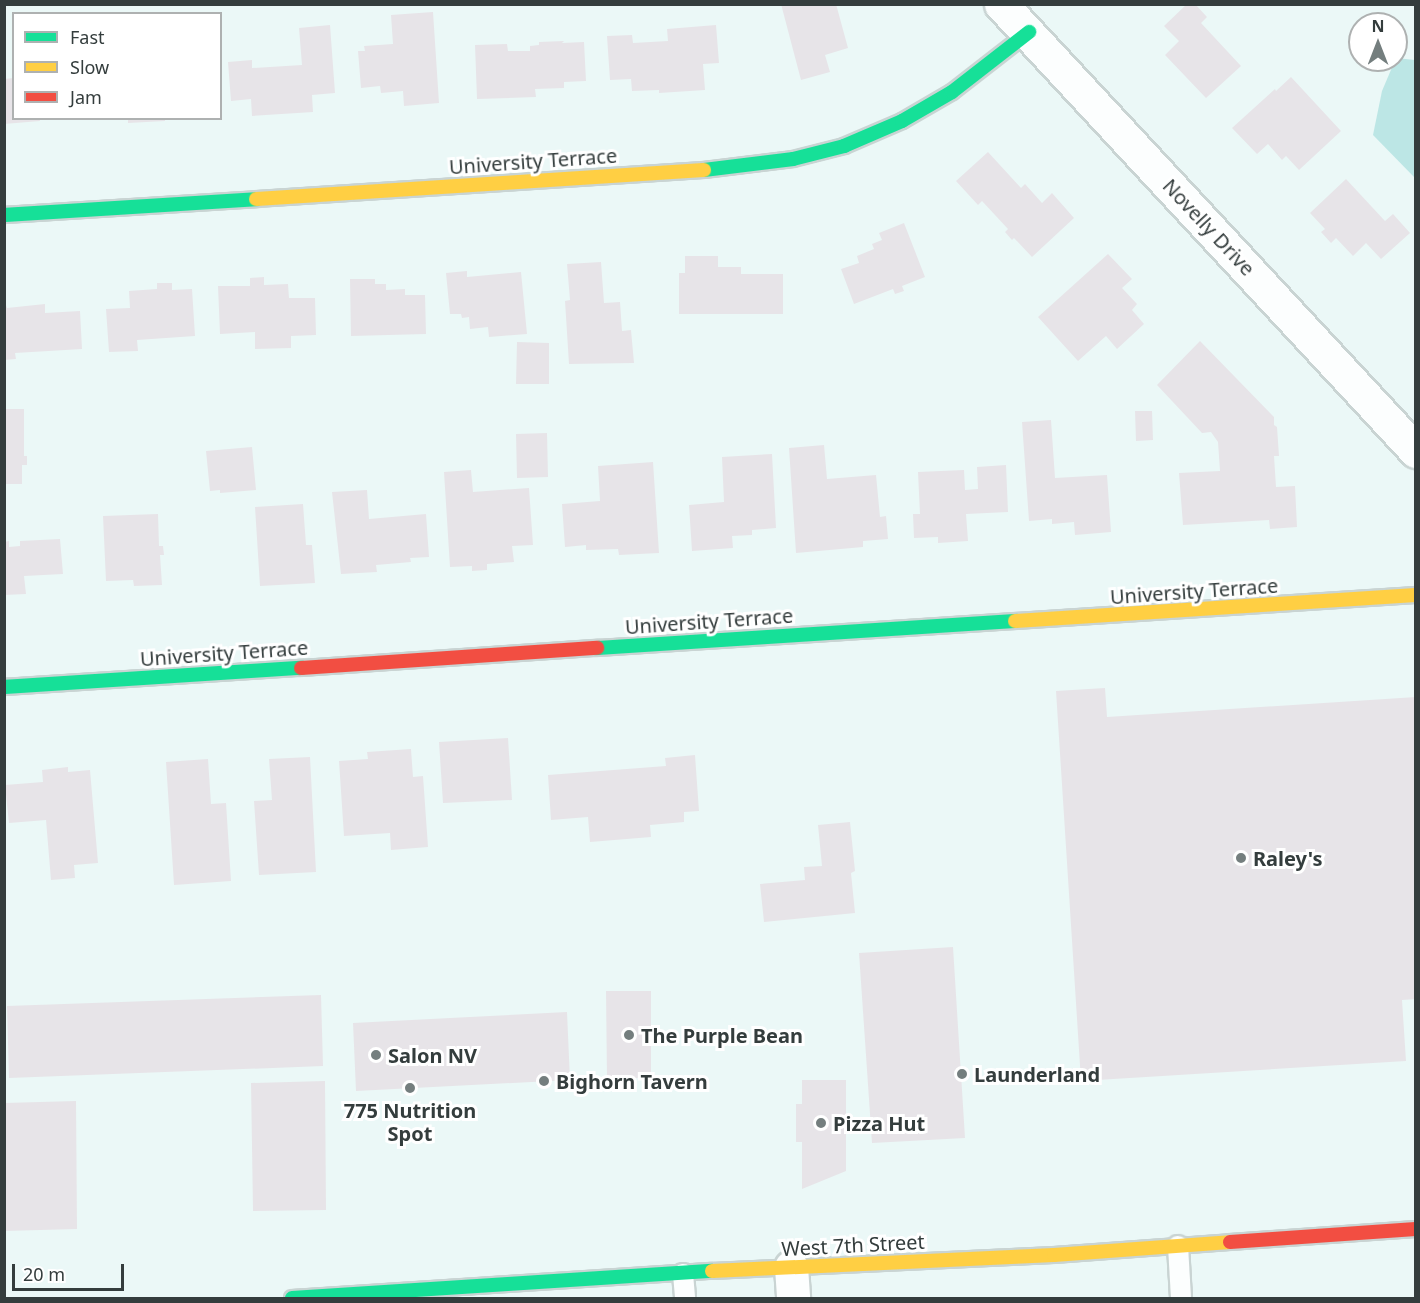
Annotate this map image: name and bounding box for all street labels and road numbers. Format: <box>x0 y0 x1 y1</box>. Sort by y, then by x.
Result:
street label: University Terrace <box>448 143 618 179</box>
street label: Novelly Drive <box>1158 174 1260 280</box>
street label: University Terrace <box>1109 573 1279 609</box>
street label: University Terrace <box>624 603 794 639</box>
street label: University Terrace <box>139 635 309 671</box>
street label: West 7th Street <box>781 1229 925 1261</box>

